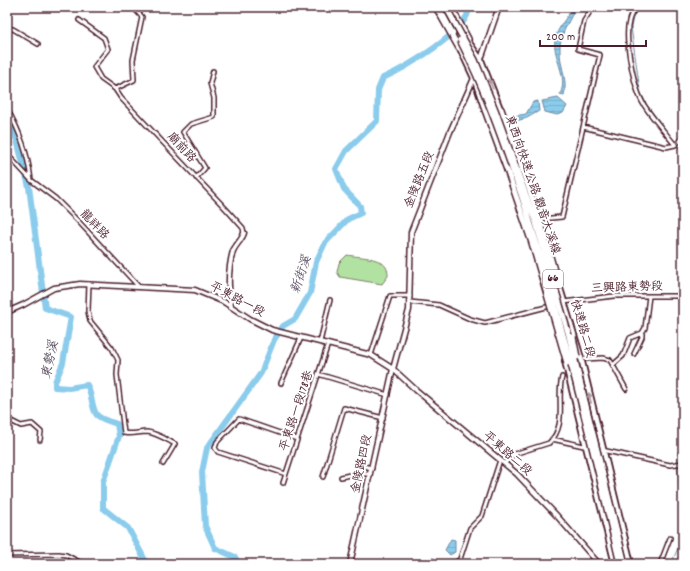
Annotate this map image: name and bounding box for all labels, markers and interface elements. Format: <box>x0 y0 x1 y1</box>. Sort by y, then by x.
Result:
scale bar <box>540 22 646 48</box>
text: 200 m <box>546 29 575 46</box>
one-way arrow <box>488 79 494 90</box>
street label: 東西向快速公路 觀音大溪線 <box>500 113 564 257</box>
street label: 廟前路 <box>163 129 199 167</box>
street label: 金陵路五段 <box>401 149 439 211</box>
street label: 龍祥路 <box>75 206 113 244</box>
water label: 新街溪 <box>287 253 317 296</box>
road number: 66 <box>543 270 563 288</box>
street label: 平東路一段 <box>207 278 267 322</box>
street label: 三興路東勢段 <box>591 278 663 298</box>
street label: 快速路二段 <box>566 298 598 360</box>
water label: 東勢溪 <box>38 338 65 381</box>
street label: 平東路一段178巷 <box>276 368 318 454</box>
one-way arrow <box>587 392 593 404</box>
street label: 平東路二段 <box>479 428 535 480</box>
street label: 金陵路四段 <box>347 433 377 495</box>

